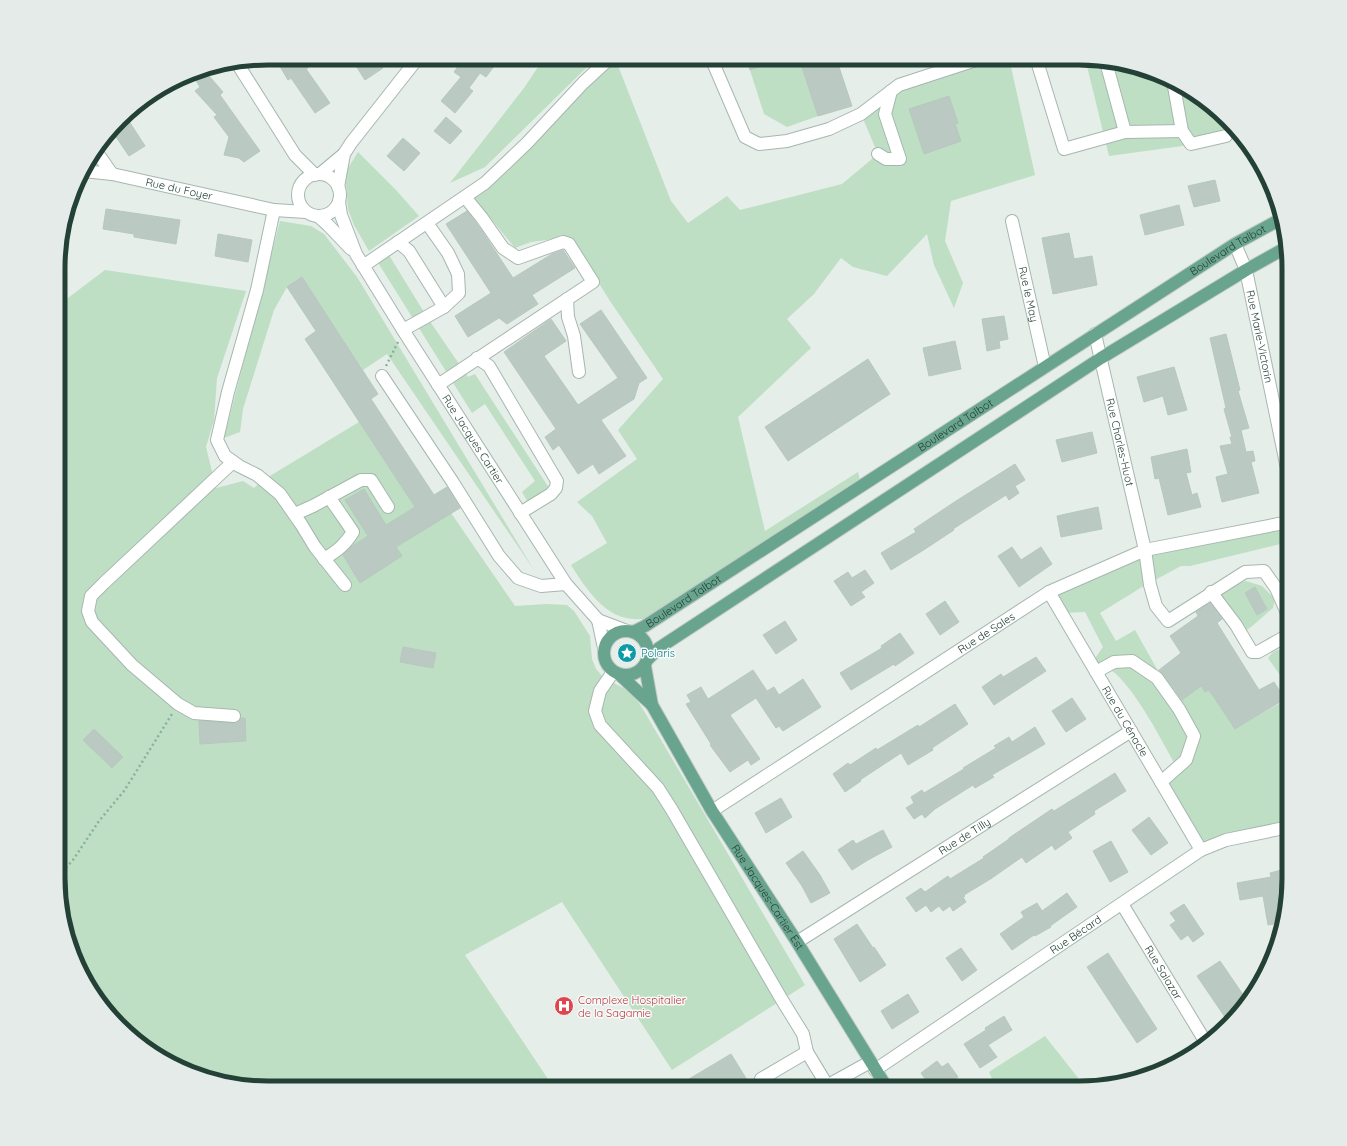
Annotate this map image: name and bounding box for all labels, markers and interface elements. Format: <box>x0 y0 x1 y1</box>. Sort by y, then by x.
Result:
street label: Rue du Foyer <box>144 175 215 203</box>
street label: Boulevard Talbot <box>1187 221 1268 278</box>
street label: Rue le May <box>1015 265 1042 323</box>
street label: Rue Marie-Victorin <box>1243 289 1276 384</box>
street label: Rue Jacques Cartier <box>439 392 507 487</box>
street label: Boulevard Talbot <box>915 396 996 455</box>
street label: Rue Charles-Huot <box>1103 397 1137 488</box>
street label: Boulevard Talbot <box>643 572 724 631</box>
street label: Rue de Sales <box>955 609 1017 656</box>
place icon: Polaris <box>616 642 638 664</box>
place label: Polaris <box>641 646 675 660</box>
street label: Rue du Cénacle <box>1099 683 1151 759</box>
street label: Rue de Tilly <box>936 815 993 858</box>
street label: Rue Jacques-Cartier Est <box>729 842 807 953</box>
street label: Rue Bécard <box>1047 912 1104 957</box>
street label: Rue Salazar <box>1142 943 1186 1003</box>
place label: Complexe Hospitalier de la Sagamie <box>578 993 687 1020</box>
hospital icon: Complexe Hospitalier de la Sagamie <box>553 995 575 1017</box>

